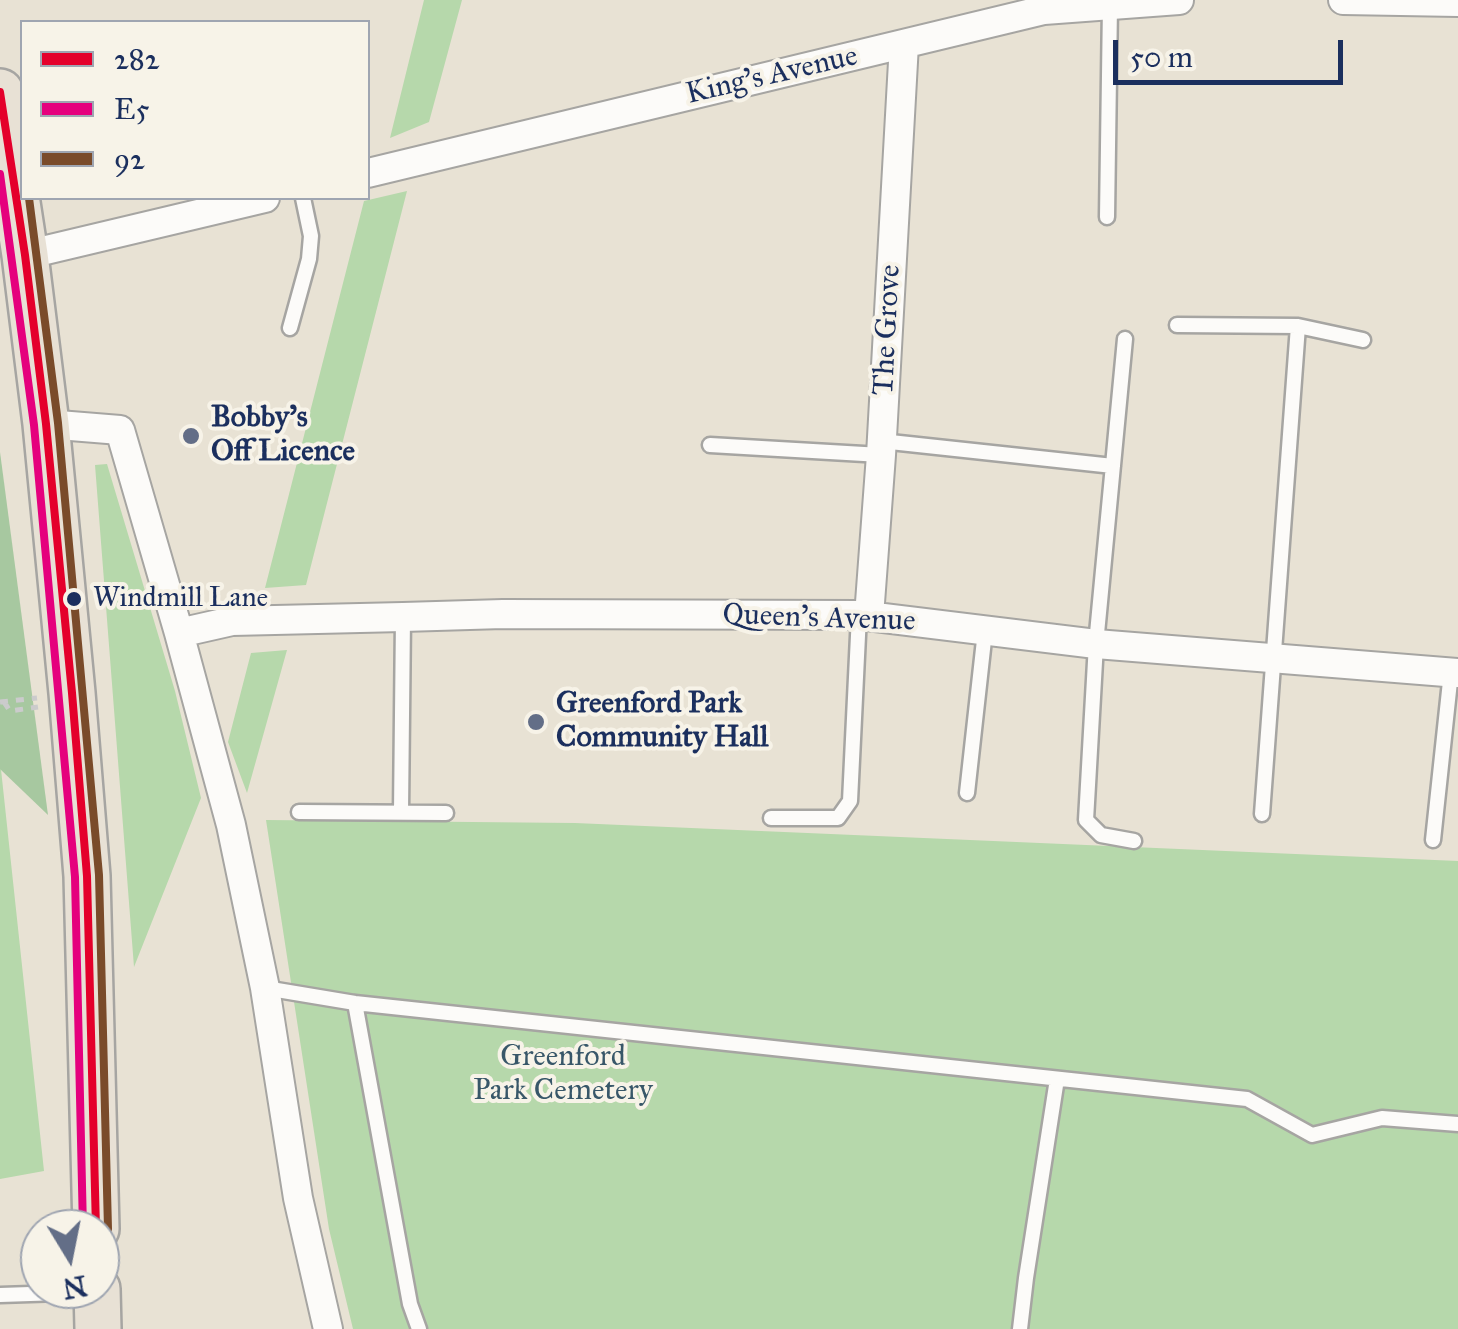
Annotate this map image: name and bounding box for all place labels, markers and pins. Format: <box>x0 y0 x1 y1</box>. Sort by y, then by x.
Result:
place label: Bobby's Off Licence <box>211 401 355 472</box>
marker: Bobby's Off Licence <box>180 425 202 447</box>
place label: Windmill Lane <box>93 582 268 616</box>
marker: Windmill Lane <box>64 589 84 609</box>
place label: Greenford Park Community Hall <box>556 687 768 758</box>
marker: Greenford Park Community Hall <box>525 711 547 733</box>

